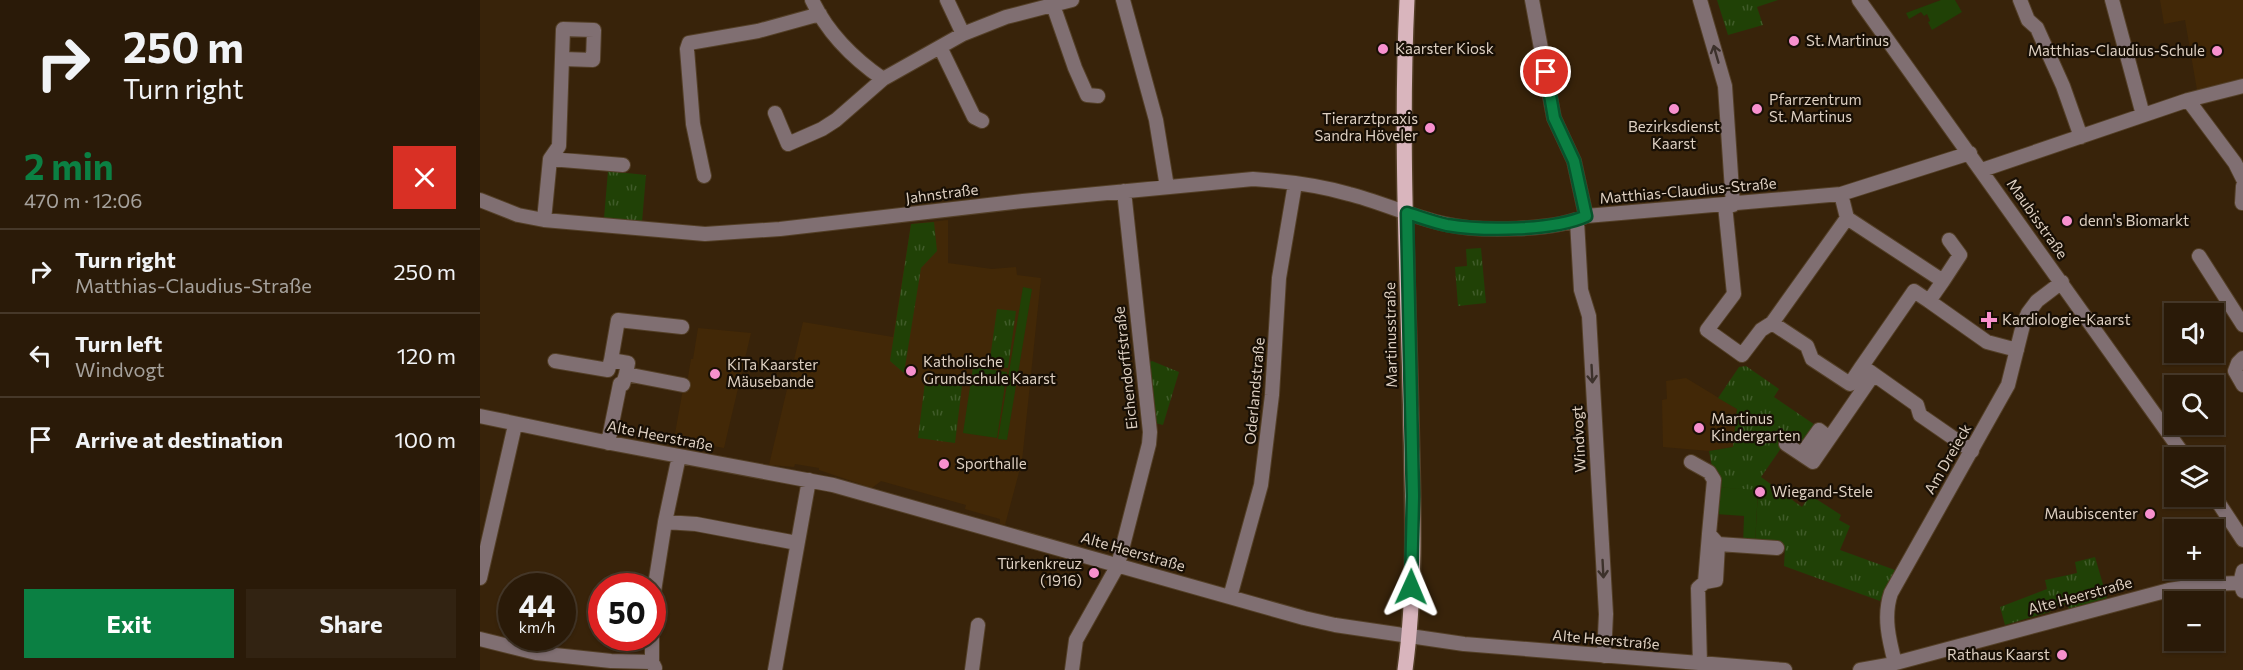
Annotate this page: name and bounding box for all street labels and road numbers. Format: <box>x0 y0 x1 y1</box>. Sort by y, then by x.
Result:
street label: Matthias-Claudius-Straße <box>1599 173 1777 207</box>
street label: Maubisstraße <box>2004 175 2072 262</box>
street label: Jahnstraße <box>905 180 979 206</box>
street label: Martinusstraße <box>1380 282 1400 388</box>
street label: Eichendorffstraße <box>1110 306 1140 431</box>
street label: Oderlandstraße <box>1240 337 1268 445</box>
street label: Windvogt <box>1567 405 1589 473</box>
street label: Alte Heerstraße <box>606 416 715 454</box>
street label: Am Dreieck <box>1920 420 1975 497</box>
street label: Alte Heerstraße <box>1079 528 1187 575</box>
street label: Alte Heerstraße <box>2026 572 2134 618</box>
street label: Alte Heerstraße <box>1552 625 1660 653</box>

